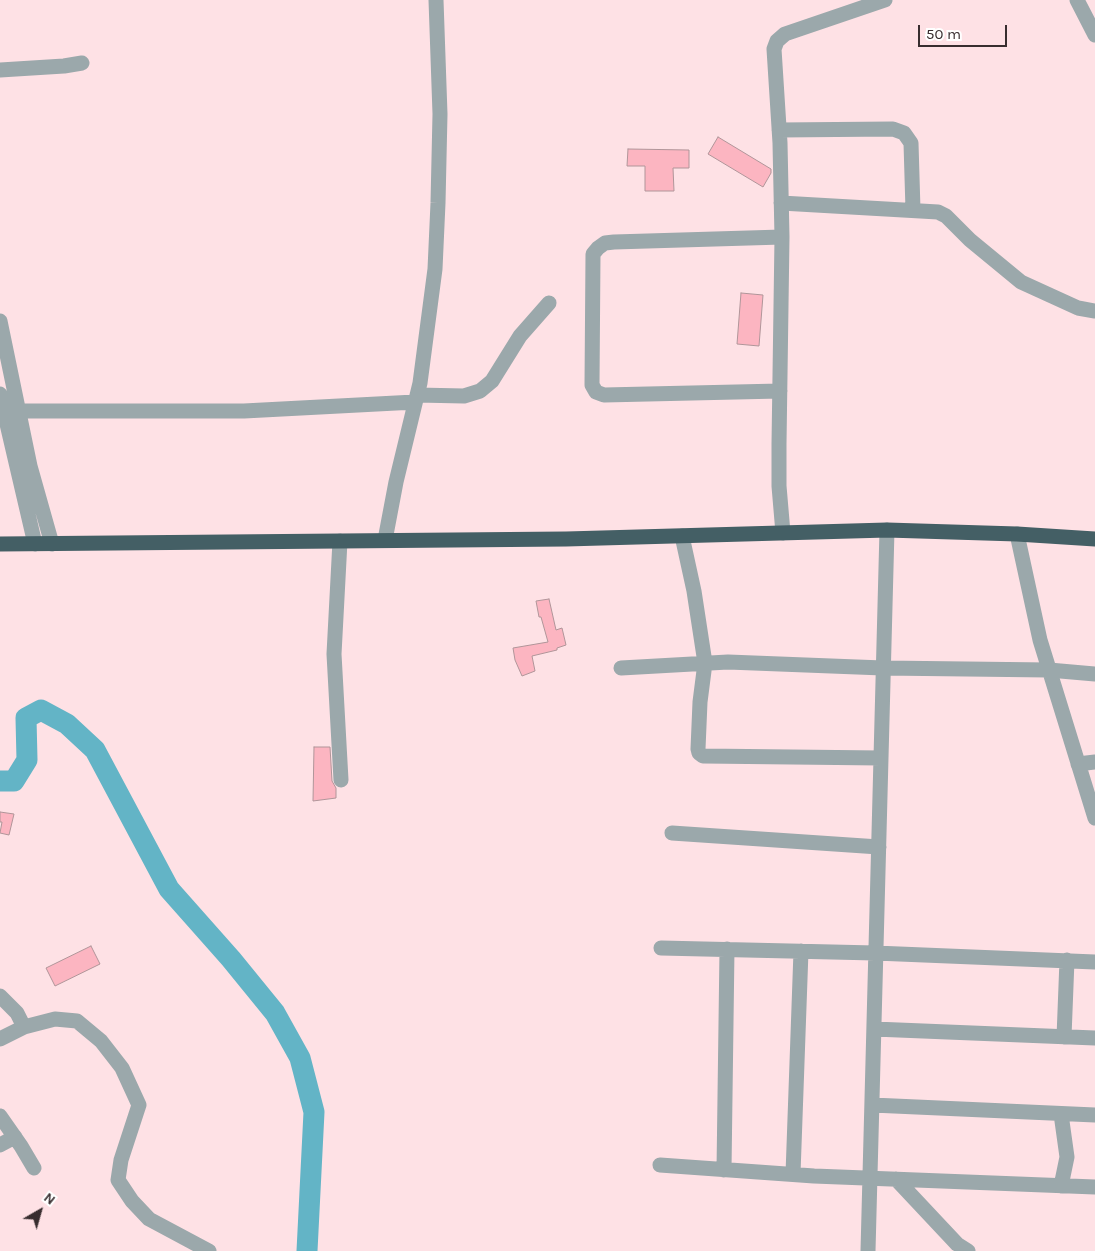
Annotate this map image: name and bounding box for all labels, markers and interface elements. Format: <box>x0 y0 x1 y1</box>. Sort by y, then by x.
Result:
scale bar <box>920 15 1009 47</box>
text: 50 m <box>926 25 961 43</box>
north arrow <box>15 1186 65 1236</box>
text: N <box>40 1189 59 1209</box>

